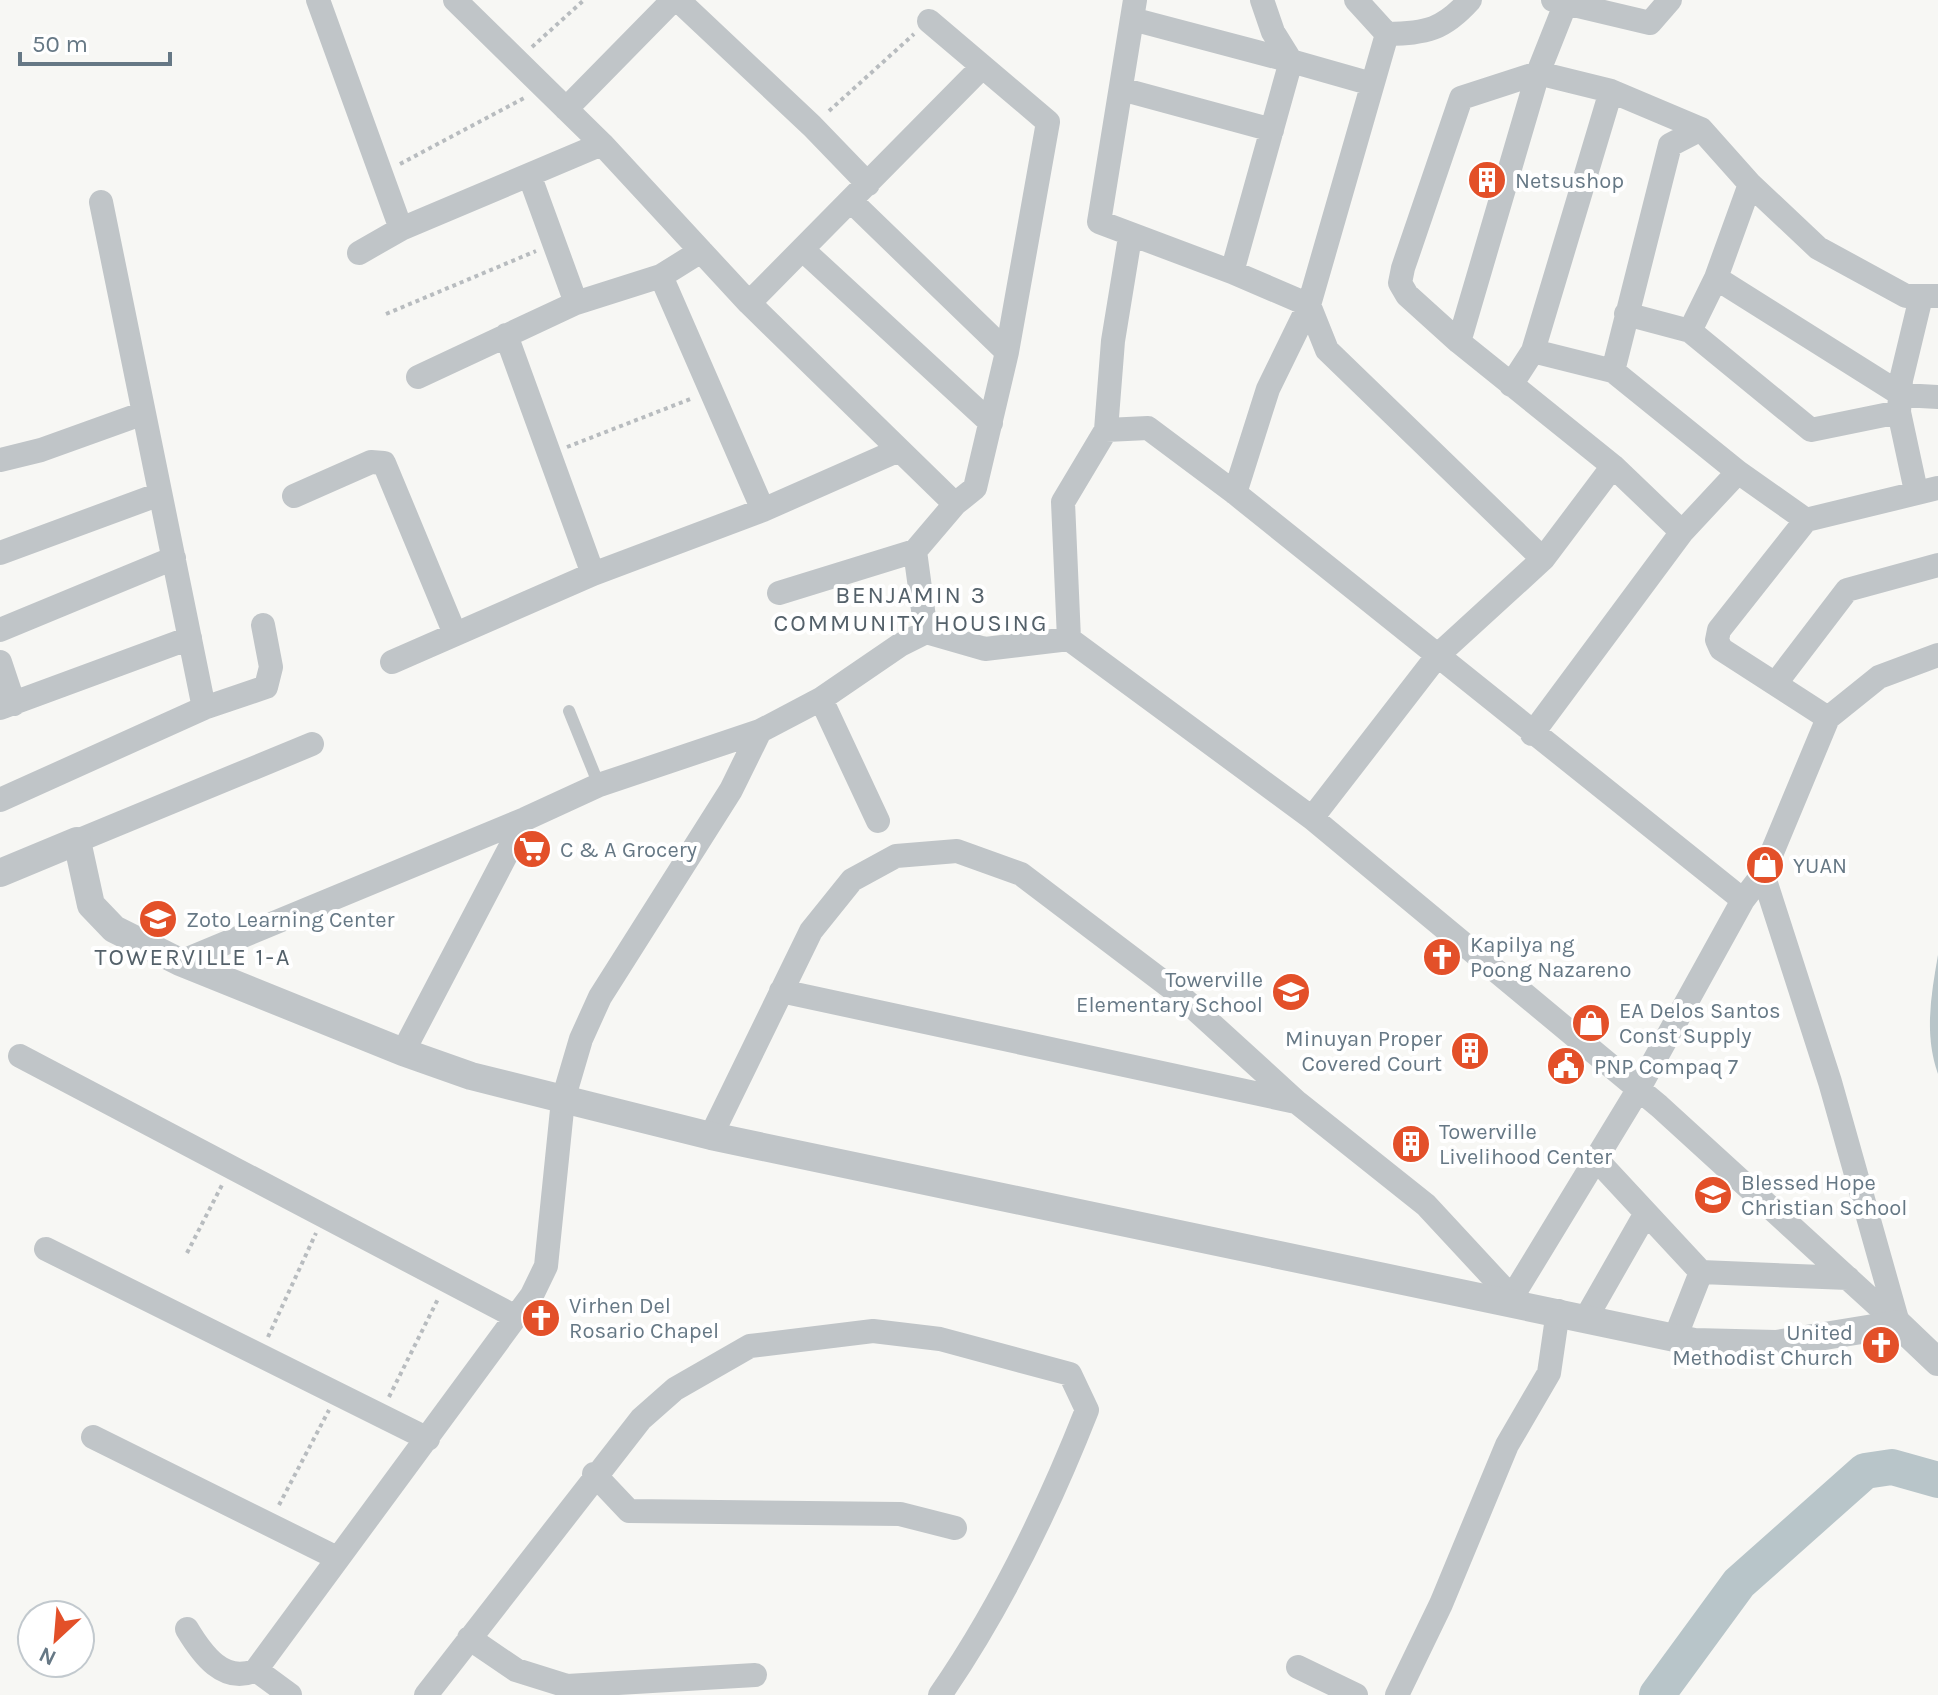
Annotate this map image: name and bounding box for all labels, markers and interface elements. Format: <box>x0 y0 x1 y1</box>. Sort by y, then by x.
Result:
scale bar <box>20 16 170 66</box>
text: 50 m <box>32 30 88 58</box>
building icon: Netsushop <box>1466 159 1508 201</box>
place label: Netsushop <box>1515 168 1624 194</box>
district label: BENJAMIN 3 COMMUNITY HOUSING <box>774 581 1048 637</box>
supermarket icon: C & A Grocery <box>511 828 553 870</box>
place label: C & A Grocery <box>560 837 697 863</box>
shop icon: YUAN <box>1744 844 1786 886</box>
place label: YUAN <box>1793 853 1847 879</box>
school or university icon: Zoto Learning Center <box>137 898 179 940</box>
place label: Zoto Learning Center <box>186 907 395 933</box>
place label: Kapilya ng Poong Nazareno <box>1470 932 1631 983</box>
church icon: Kapilya ng Poong Nazareno <box>1421 936 1463 978</box>
district label: TOWERVILLE 1-A <box>94 943 292 971</box>
place label: Towerville Elementary School <box>1076 967 1263 1018</box>
school or university icon: Towerville Elementary School <box>1270 971 1312 1013</box>
place label: EA Delos Santos Const Supply <box>1619 998 1781 1049</box>
shop icon: EA Delos Santos Const Supply <box>1570 1002 1612 1044</box>
place label: Minuyan Proper Covered Court <box>1285 1026 1442 1077</box>
building icon: Minuyan Proper Covered Court <box>1449 1030 1491 1072</box>
public building icon: PNP Compaq 7 <box>1545 1045 1587 1087</box>
place label: PNP Compaq 7 <box>1594 1054 1738 1080</box>
place label: Towerville Livelihood Center <box>1439 1119 1612 1170</box>
building icon: Towerville Livelihood Center <box>1390 1123 1432 1165</box>
place label: Blessed Hope Christian School <box>1741 1170 1907 1221</box>
school or university icon: Blessed Hope Christian School <box>1692 1174 1734 1216</box>
place label: Virhen Del Rosario Chapel <box>569 1293 719 1344</box>
church icon: Virhen Del Rosario Chapel <box>520 1297 562 1339</box>
place label: United Methodist Church <box>1672 1320 1853 1371</box>
church icon: United Methodist Church <box>1860 1324 1902 1366</box>
north arrow <box>16 1599 96 1679</box>
text: N <box>35 1641 60 1671</box>

